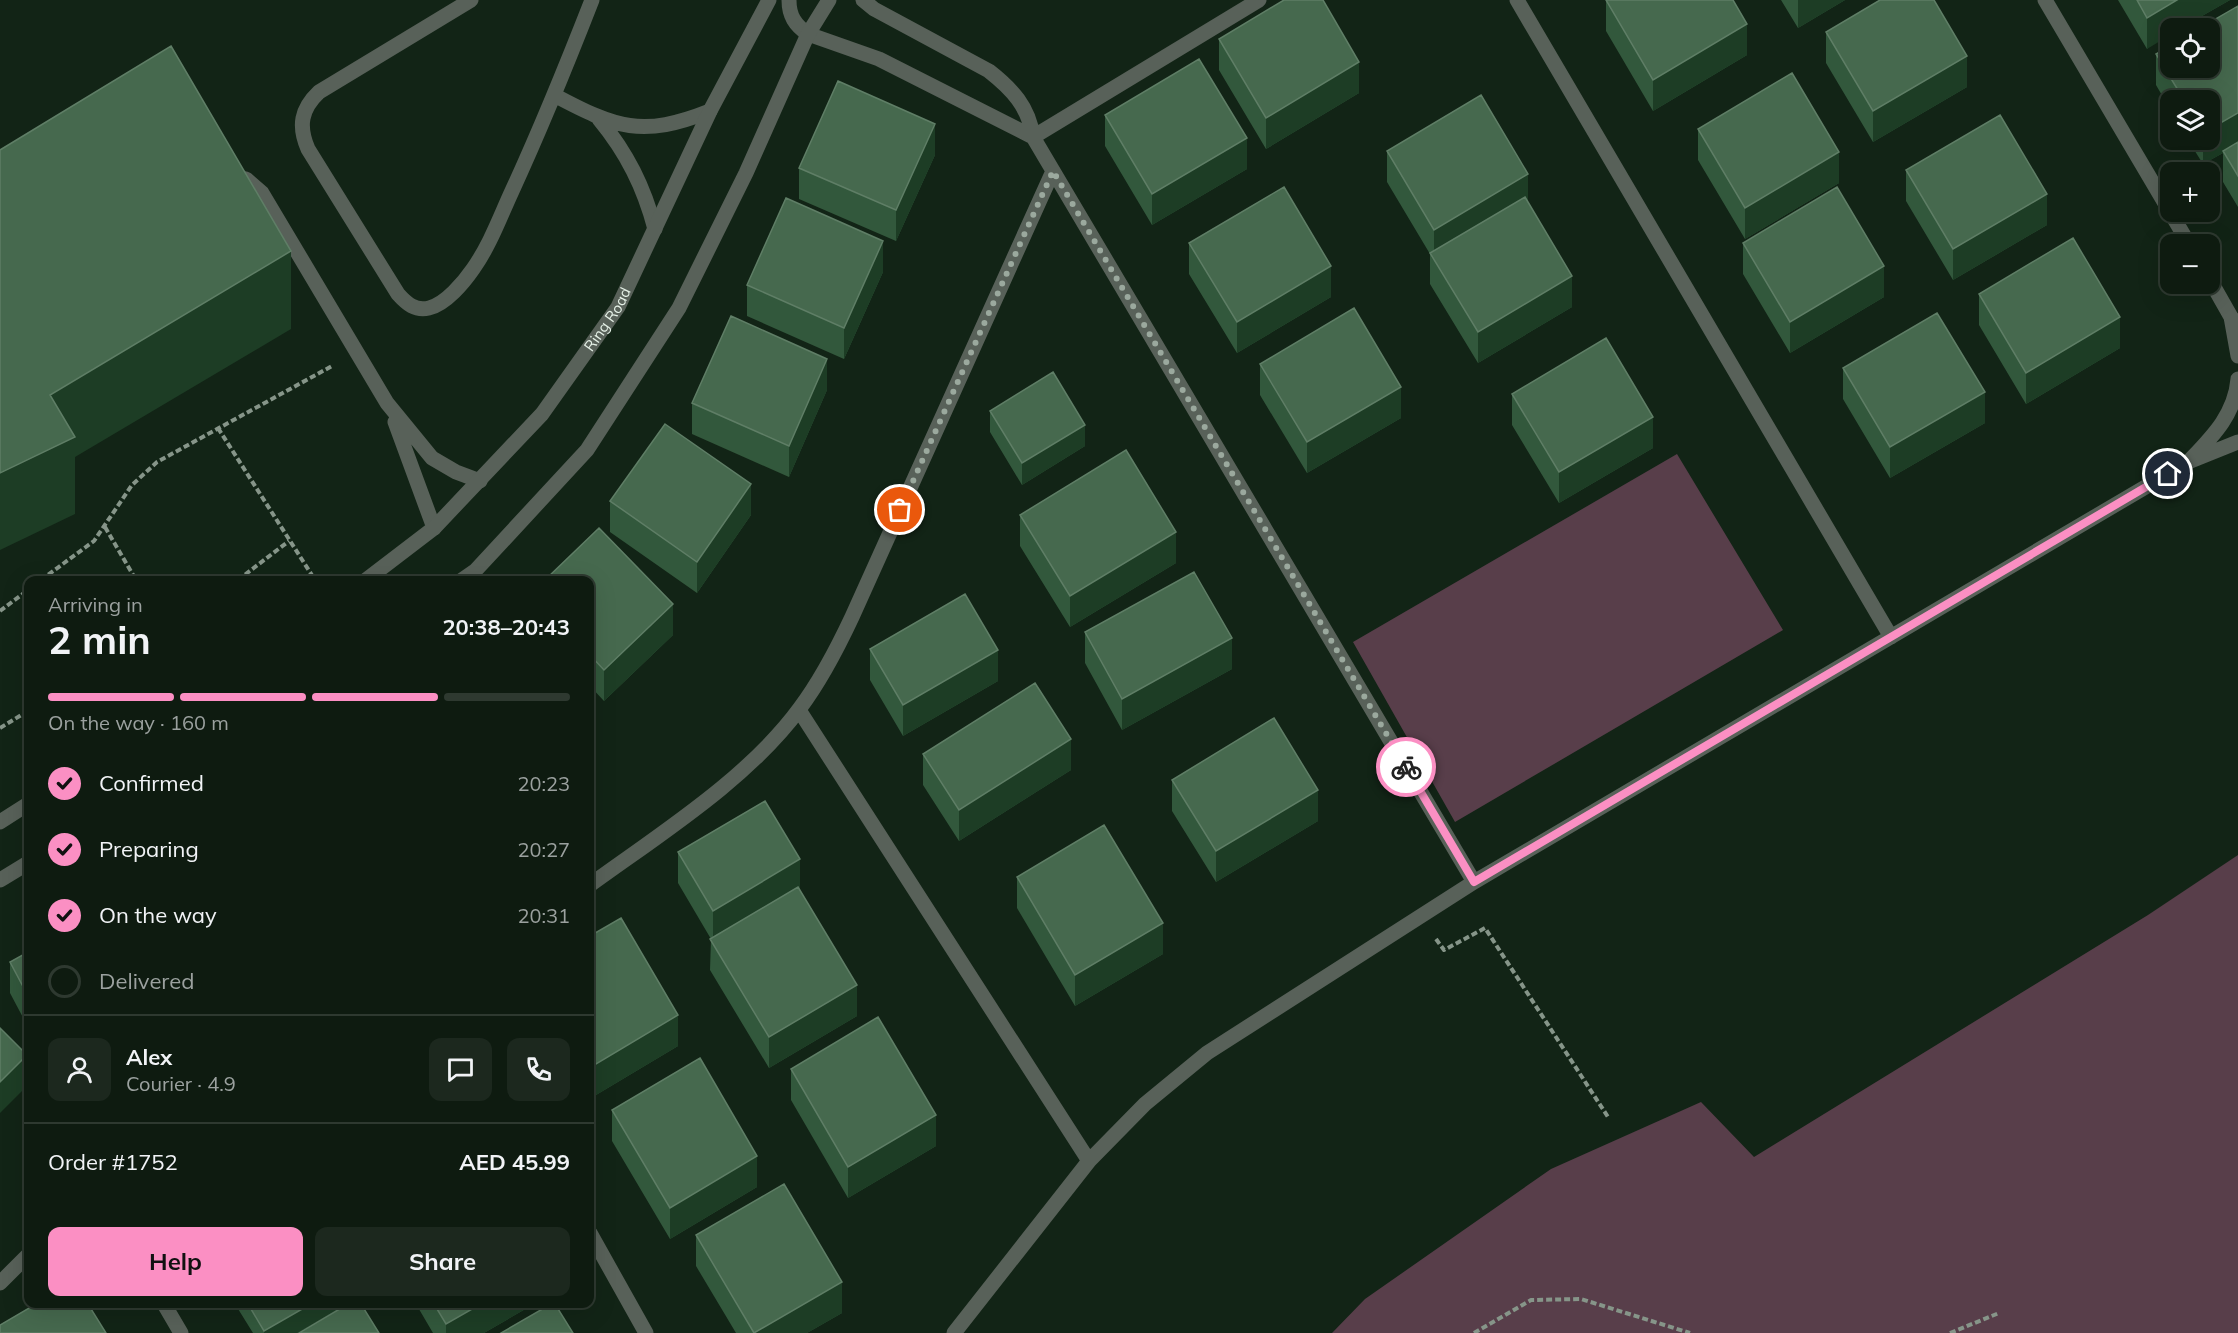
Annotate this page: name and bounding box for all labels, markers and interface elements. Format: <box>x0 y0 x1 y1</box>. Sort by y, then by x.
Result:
map controls <box>2160 18 2220 294</box>
button: locate <box>2160 18 2220 78</box>
button: layers <box>2160 90 2220 150</box>
button: + <box>2160 162 2220 222</box>
button: − <box>2160 234 2220 294</box>
street label: Ring Road <box>580 284 635 355</box>
pin <box>2142 448 2193 499</box>
icon: home <box>2151 457 2184 490</box>
pin <box>874 484 925 535</box>
icon: bag <box>883 493 916 526</box>
text: Arriving in <box>48 592 143 617</box>
text: 20:38–20:43 <box>442 613 570 641</box>
text: 2 min <box>48 615 151 664</box>
text: On the way · 160 m <box>48 710 229 735</box>
courier <box>1376 737 1436 797</box>
icon: bike <box>1390 751 1423 784</box>
icon: check <box>48 767 81 800</box>
text: Confirmed <box>99 769 204 797</box>
text: 20:23 <box>517 771 570 796</box>
icon: check <box>48 833 81 866</box>
text: Preparing <box>99 835 199 863</box>
text: 20:27 <box>517 837 570 862</box>
icon: check <box>48 899 81 932</box>
text: On the way <box>99 901 217 929</box>
text: 20:31 <box>517 903 570 928</box>
text: Delivered <box>99 967 194 995</box>
button: person <box>48 1038 111 1101</box>
button: chat <box>429 1038 492 1101</box>
button: phone <box>507 1038 570 1101</box>
text: Alex <box>126 1043 172 1071</box>
text: Courier · 4.9 <box>126 1071 236 1096</box>
text: Order #1752 <box>48 1148 178 1176</box>
text: AED 45.99 <box>459 1148 570 1176</box>
button: Help <box>48 1227 303 1296</box>
button: Share <box>315 1227 570 1296</box>

